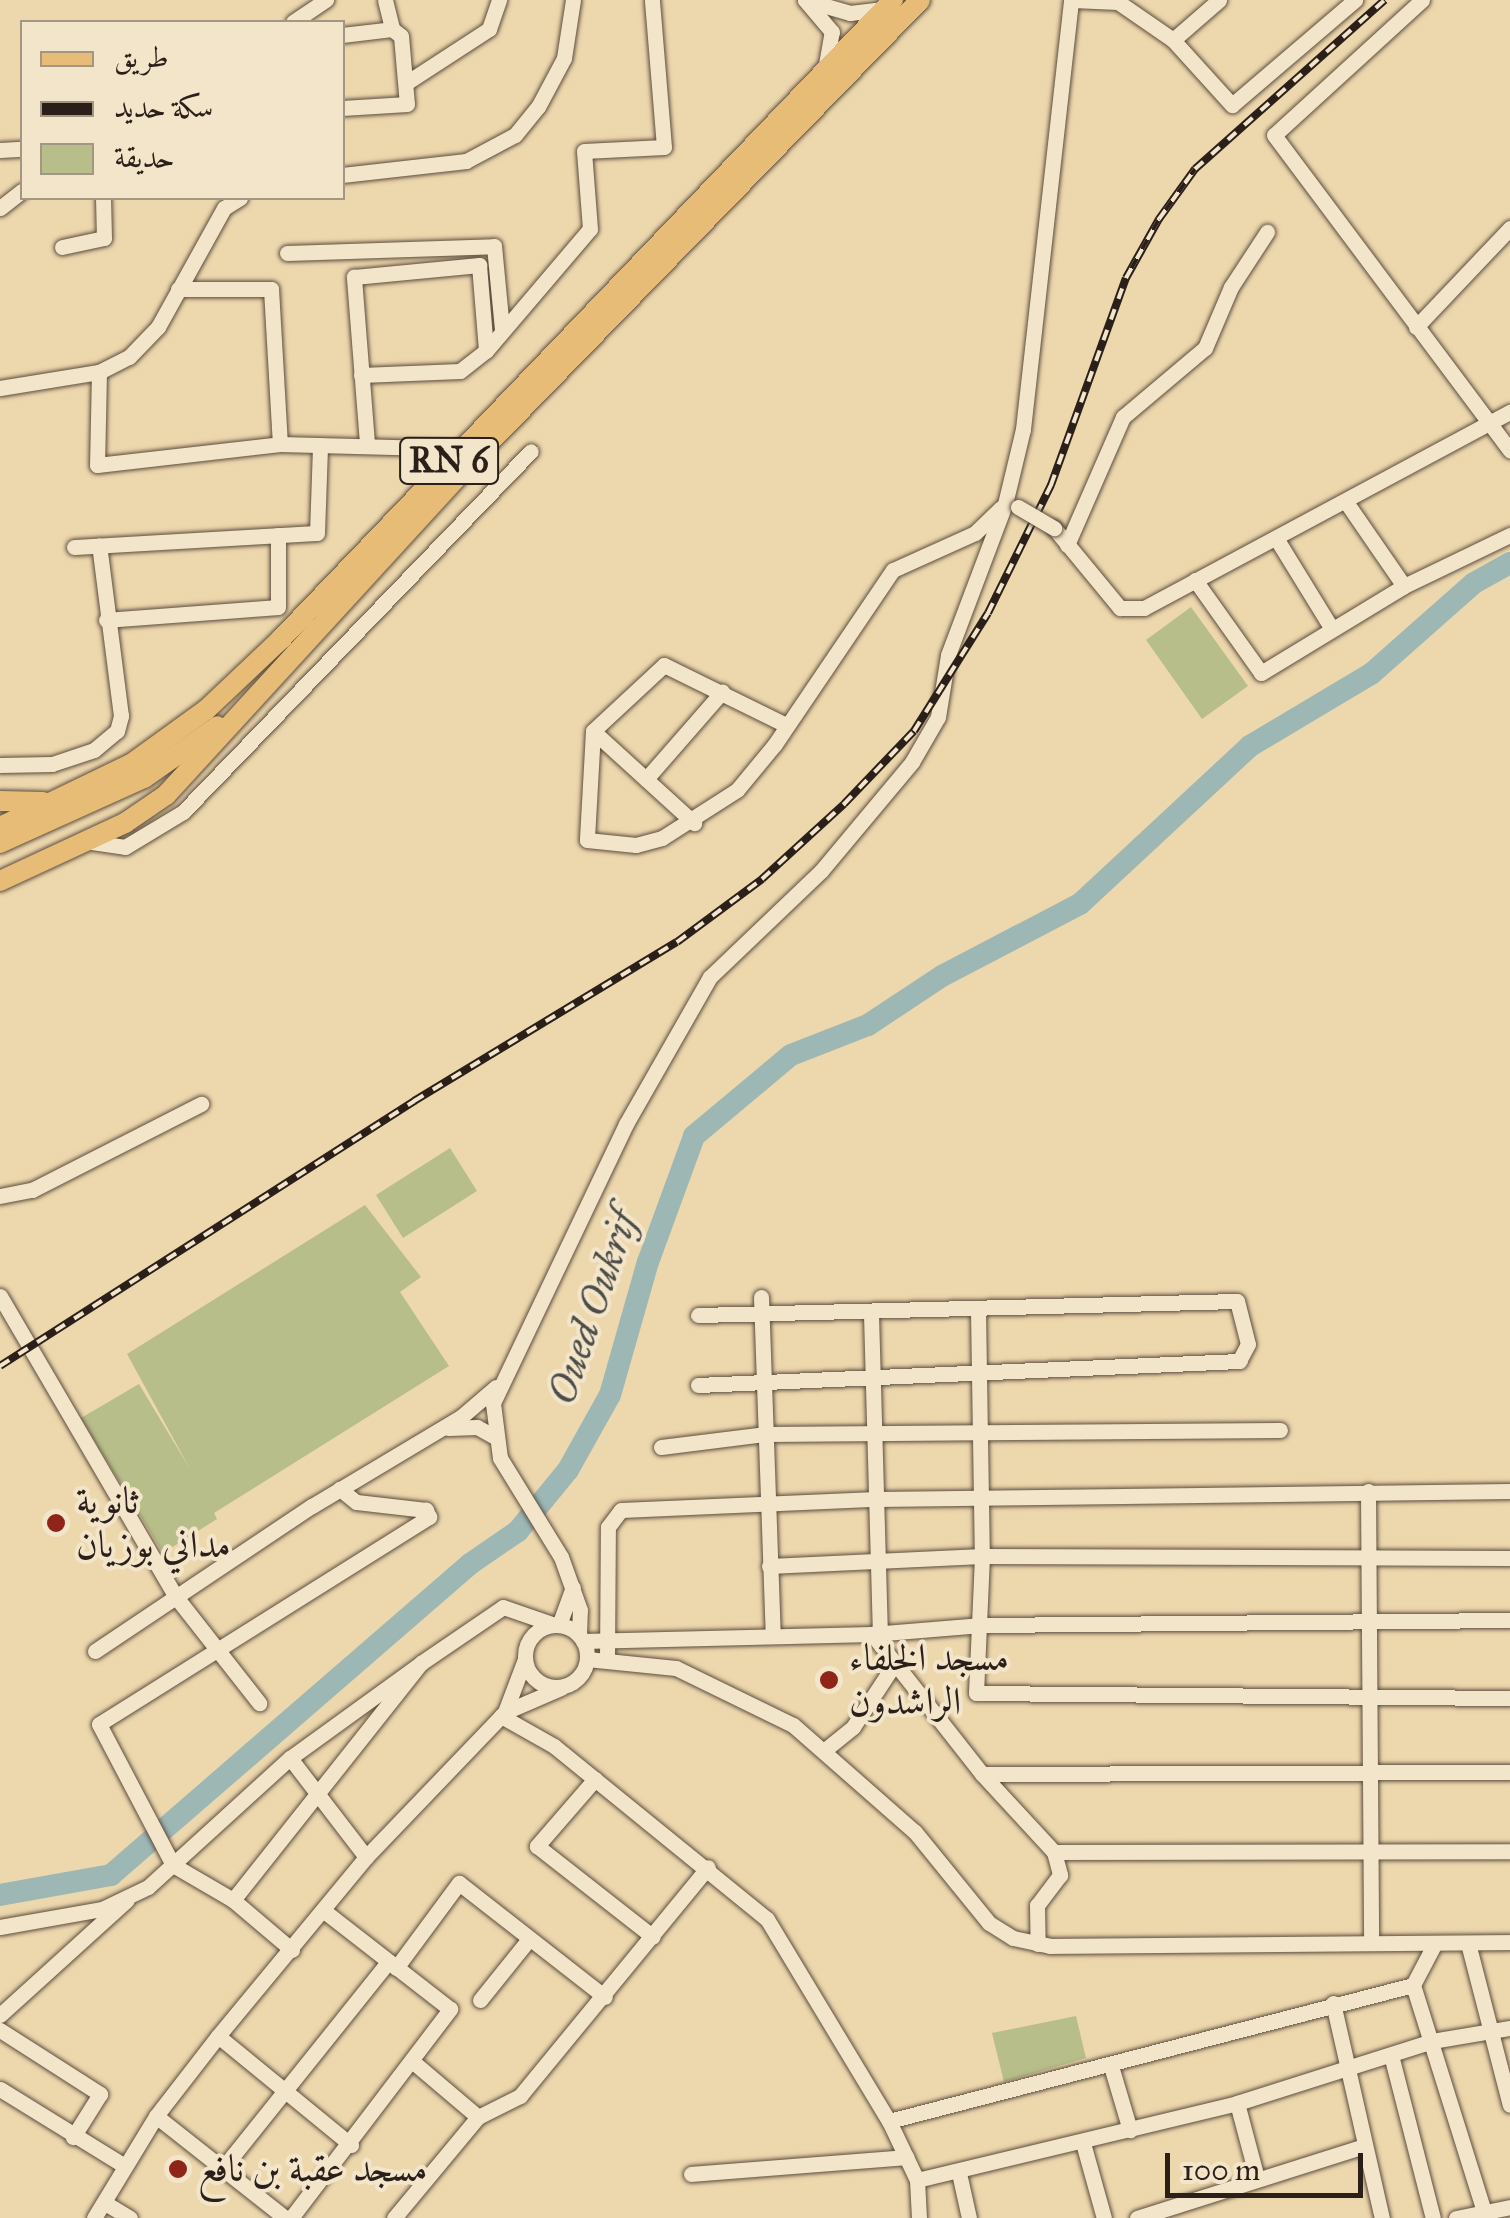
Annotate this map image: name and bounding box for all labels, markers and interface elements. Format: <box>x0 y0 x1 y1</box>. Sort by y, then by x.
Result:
legend <box>20 20 345 200</box>
text: طريق <box>114 39 169 75</box>
text: سكة حديد <box>114 89 213 125</box>
text: حديقة <box>114 139 175 175</box>
road number: RN 6 <box>399 431 499 491</box>
water label: Oued Oukrif <box>538 1204 648 1410</box>
place label: ثانوية مداني بوزيان <box>76 1478 231 1568</box>
marker: ثانوية مداني بوزيان <box>45 1512 67 1534</box>
place label: مسجد الخلفاء الراشدون <box>849 1635 1009 1725</box>
marker: مسجد الخلفاء الراشدون <box>818 1669 840 1691</box>
scale bar <box>1170 2133 1368 2195</box>
place label: مسجد عقبة بن نافع <box>198 2146 428 2192</box>
text: 100 m <box>1182 2152 1260 2188</box>
marker: مسجد عقبة بن نافع <box>167 2158 189 2180</box>

